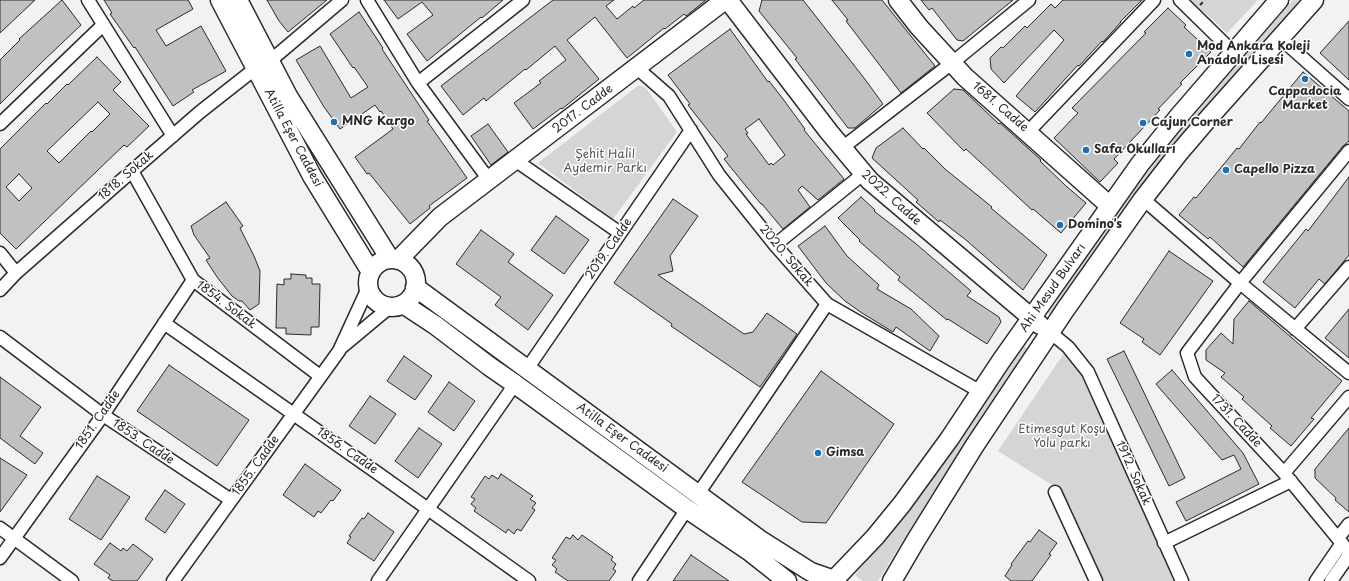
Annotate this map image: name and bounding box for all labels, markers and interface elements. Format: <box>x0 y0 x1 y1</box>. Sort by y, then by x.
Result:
place label: Mod Ankara Koleji Anadolu Lisesi <box>1197 40 1310 68</box>
marker: Mod Ankara Koleji Anadolu Lisesi <box>1184 49 1194 59</box>
marker: Cappadocia Market <box>1300 74 1310 84</box>
street label: 1681. Cadde <box>969 79 1031 135</box>
street label: 2017. Cadde <box>550 82 616 136</box>
place label: Cappadocia Market <box>1268 85 1342 113</box>
street label: Atilla Eşer Caddesi <box>261 86 325 190</box>
place label: MNG Kargo <box>342 115 415 129</box>
place label: Cajun Corner <box>1151 116 1233 130</box>
marker: MNG Kargo <box>329 117 339 127</box>
marker: Cajun Corner <box>1138 118 1148 128</box>
place label: Safa Okulları <box>1094 143 1176 157</box>
marker: Safa Okulları <box>1081 145 1091 155</box>
street label: 1818. Sokak <box>95 148 157 204</box>
park label: Şehit Halil Aydemir Parkı <box>563 148 647 176</box>
place label: Capello Pizza <box>1234 163 1315 177</box>
marker: Capello Pizza <box>1221 165 1231 175</box>
street label: 2022. Cadde <box>858 167 924 229</box>
street label: 2019. Cadde <box>583 216 635 282</box>
place label: Domino's <box>1068 218 1122 232</box>
marker: Domino's <box>1055 220 1065 230</box>
street label: 2020. Sokak <box>756 222 816 290</box>
street label: Ahi Mesud Bulvarı <box>1017 241 1089 335</box>
street label: 1854. Sokak <box>193 278 259 332</box>
street label: 1851. Cadde <box>72 388 124 452</box>
street label: 1731. Cadde <box>1208 391 1264 451</box>
street label: Atilla Eşer Caddesi <box>574 400 670 476</box>
street label: 1853. Cadde <box>109 416 177 468</box>
park label: Etimesgut Koşu Yolu parkı <box>1018 423 1106 451</box>
street label: 1856. Cadde <box>314 425 380 477</box>
street label: 1855. Cadde <box>229 433 283 499</box>
street label: 1912. Sokak <box>1112 438 1154 508</box>
place label: Gimsa <box>826 446 864 460</box>
marker: Gimsa <box>813 448 823 458</box>

